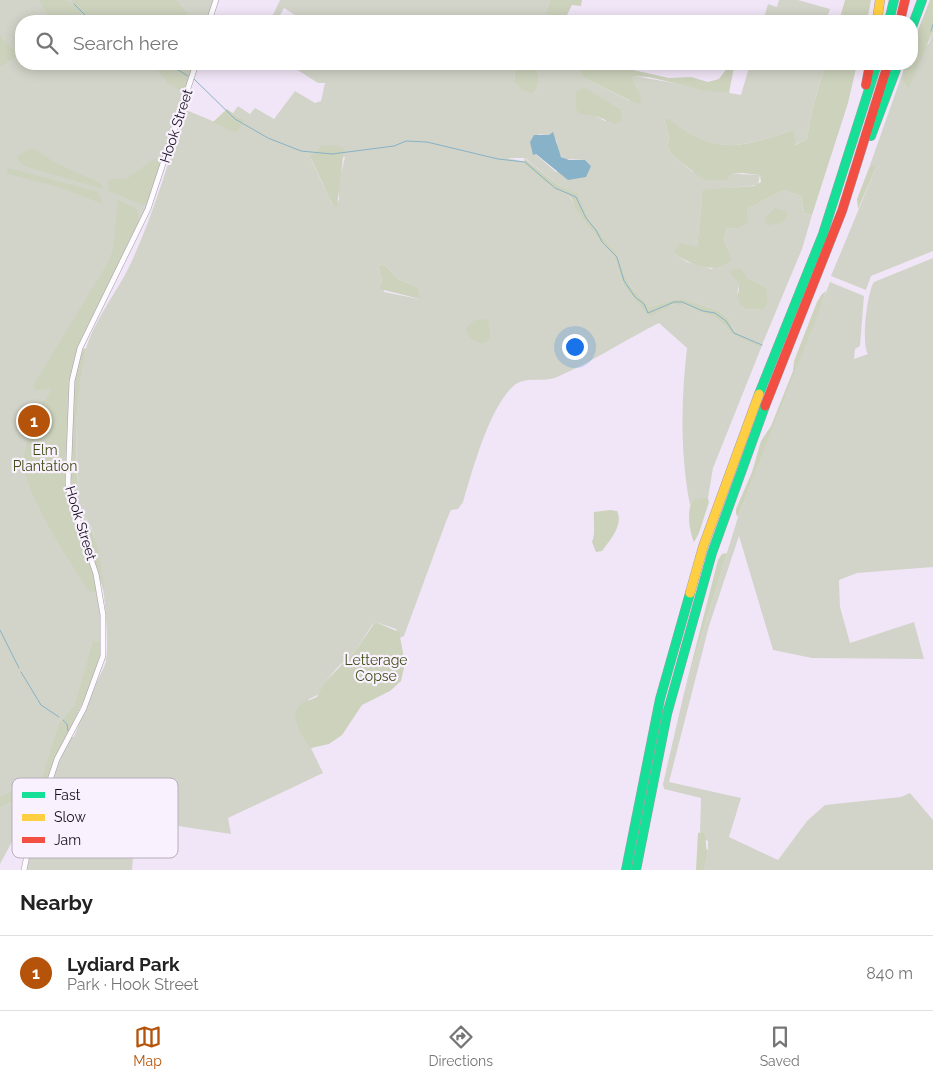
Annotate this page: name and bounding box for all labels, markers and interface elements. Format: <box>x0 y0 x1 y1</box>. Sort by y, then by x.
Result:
search box <box>15 15 918 70</box>
icon: search <box>33 29 61 57</box>
text: Search here <box>73 32 179 54</box>
street label: Hook Street <box>157 87 196 165</box>
your location <box>562 334 588 360</box>
pin: 1 <box>18 402 50 440</box>
park label: Elm Plantation <box>13 442 77 474</box>
street label: Hook Street <box>62 484 100 562</box>
park label: Letterage Copse <box>344 652 408 684</box>
legend <box>12 778 178 858</box>
text: Fast <box>54 787 81 803</box>
text: Slow <box>54 809 86 825</box>
text: Jam <box>54 832 81 848</box>
text: Nearby <box>20 890 93 915</box>
text: Lydiard Park <box>67 953 180 975</box>
text: 1 <box>32 964 40 983</box>
text: 840 m <box>866 964 913 983</box>
text: Park · Hook Street <box>67 975 199 994</box>
tab: Map <box>133 1023 162 1069</box>
tab: Directions <box>428 1023 493 1069</box>
tab: Saved <box>760 1023 800 1069</box>

